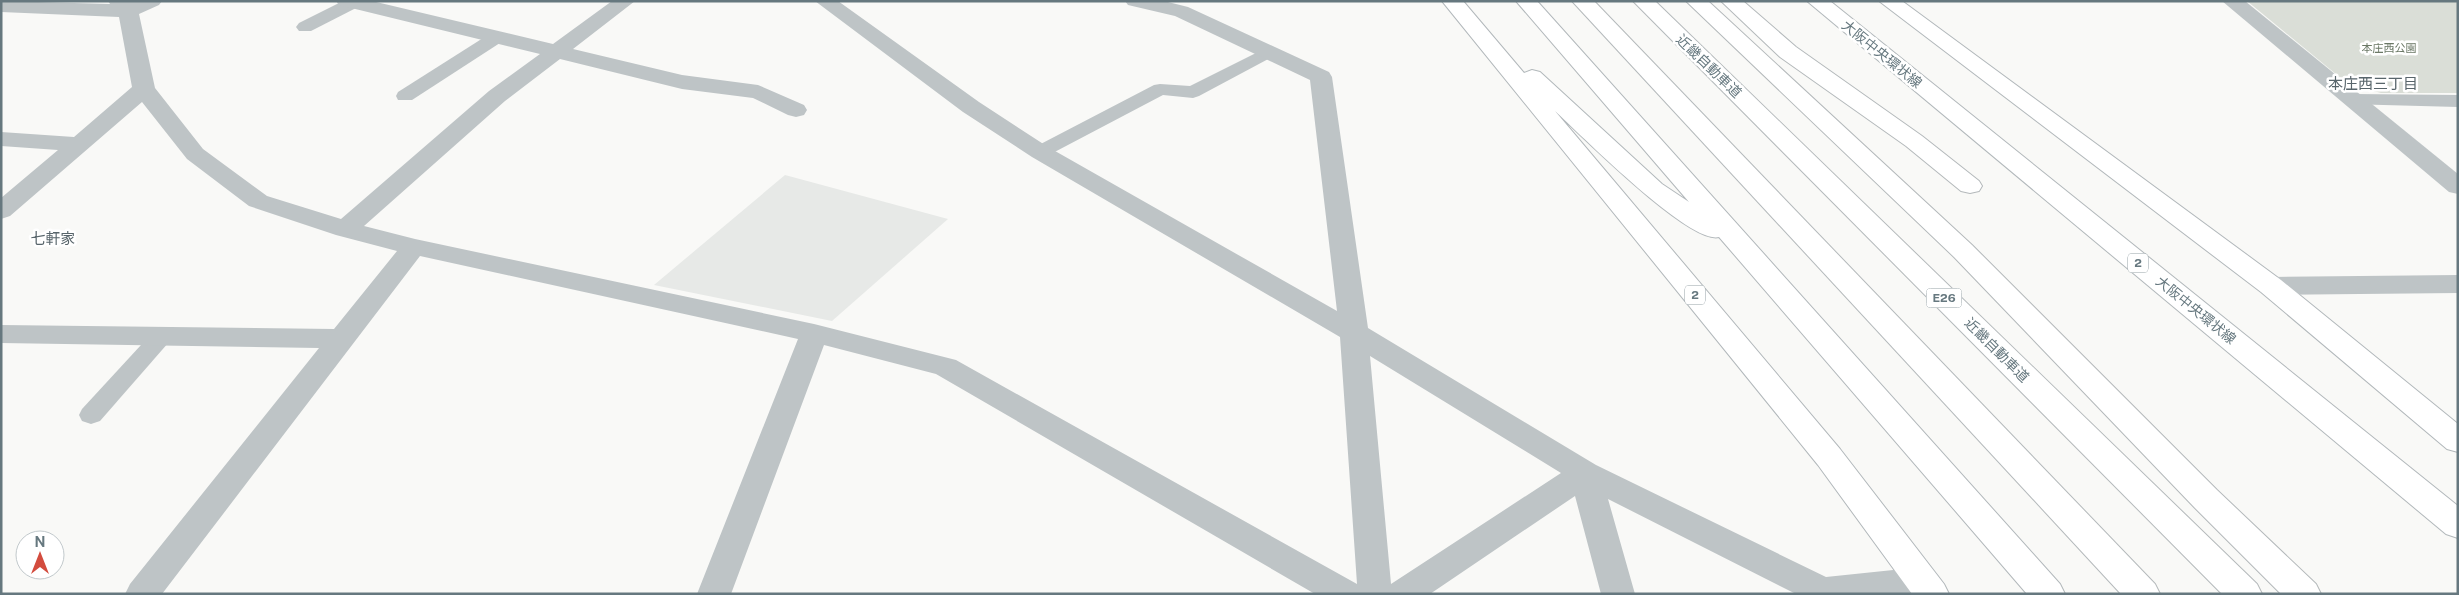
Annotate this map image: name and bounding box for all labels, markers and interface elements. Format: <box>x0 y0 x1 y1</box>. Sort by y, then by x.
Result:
street label: 大阪中央環状線 <box>1839 17 1925 91</box>
street label: 近畿自動車道 <box>1673 31 1745 101</box>
park label: 本庄西公園 <box>2362 42 2417 54</box>
district label: 本庄西三丁目 <box>2328 75 2418 92</box>
district label: 七軒家 <box>30 230 76 247</box>
road number: 2 <box>2128 254 2148 272</box>
street label: 大阪中央環状線 <box>2153 273 2239 347</box>
road number: 2 <box>1685 286 1705 304</box>
road number: E26 <box>1926 288 1962 308</box>
street label: 近畿自動車道 <box>1962 315 2032 385</box>
north arrow <box>15 530 65 580</box>
text: N <box>35 534 45 550</box>

